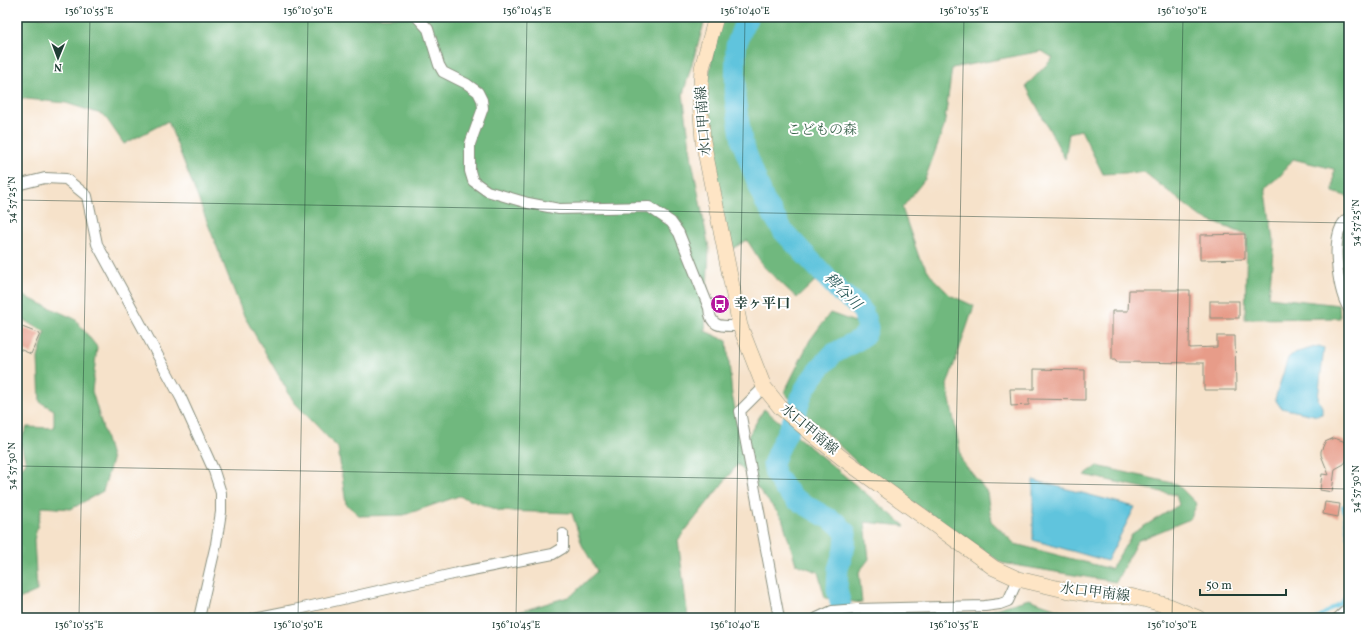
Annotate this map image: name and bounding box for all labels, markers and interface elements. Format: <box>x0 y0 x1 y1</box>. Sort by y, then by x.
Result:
text: 136°10'55"E <box>65 4 113 18</box>
text: 136°10'50"E <box>283 4 333 18</box>
text: 136°10'45"E <box>503 4 551 18</box>
text: 136°10'40"E <box>720 4 770 18</box>
text: 136°10'35"E <box>940 4 988 18</box>
text: 136°10'30"E <box>1157 4 1207 18</box>
north arrow <box>38 38 78 78</box>
text: N <box>54 59 62 74</box>
street label: 水口甲南線 <box>692 85 716 157</box>
park label: こどもの森 <box>787 121 857 140</box>
text: 34°57'25"N <box>5 176 19 224</box>
text: 34°57'25"N <box>1349 199 1363 247</box>
water label: 稗谷川 <box>819 269 867 317</box>
bus stop icon: 幸ヶ平口 <box>709 293 731 315</box>
place label: 幸ヶ平口 <box>734 295 790 314</box>
street label: 水口甲南線 <box>776 400 842 460</box>
text: 34°57'30"N <box>5 442 19 490</box>
text: 34°57'30"N <box>1349 465 1363 513</box>
scale bar <box>1200 571 1286 597</box>
text: 50 m <box>1206 578 1232 594</box>
street label: 水口甲南線 <box>1059 579 1131 607</box>
text: 136°10'55"E <box>55 618 103 632</box>
text: 136°10'50"E <box>273 618 323 632</box>
text: 136°10'45"E <box>492 618 540 632</box>
text: 136°10'40"E <box>710 618 760 632</box>
text: 136°10'35"E <box>930 618 978 632</box>
text: 136°10'30"E <box>1147 618 1197 632</box>

